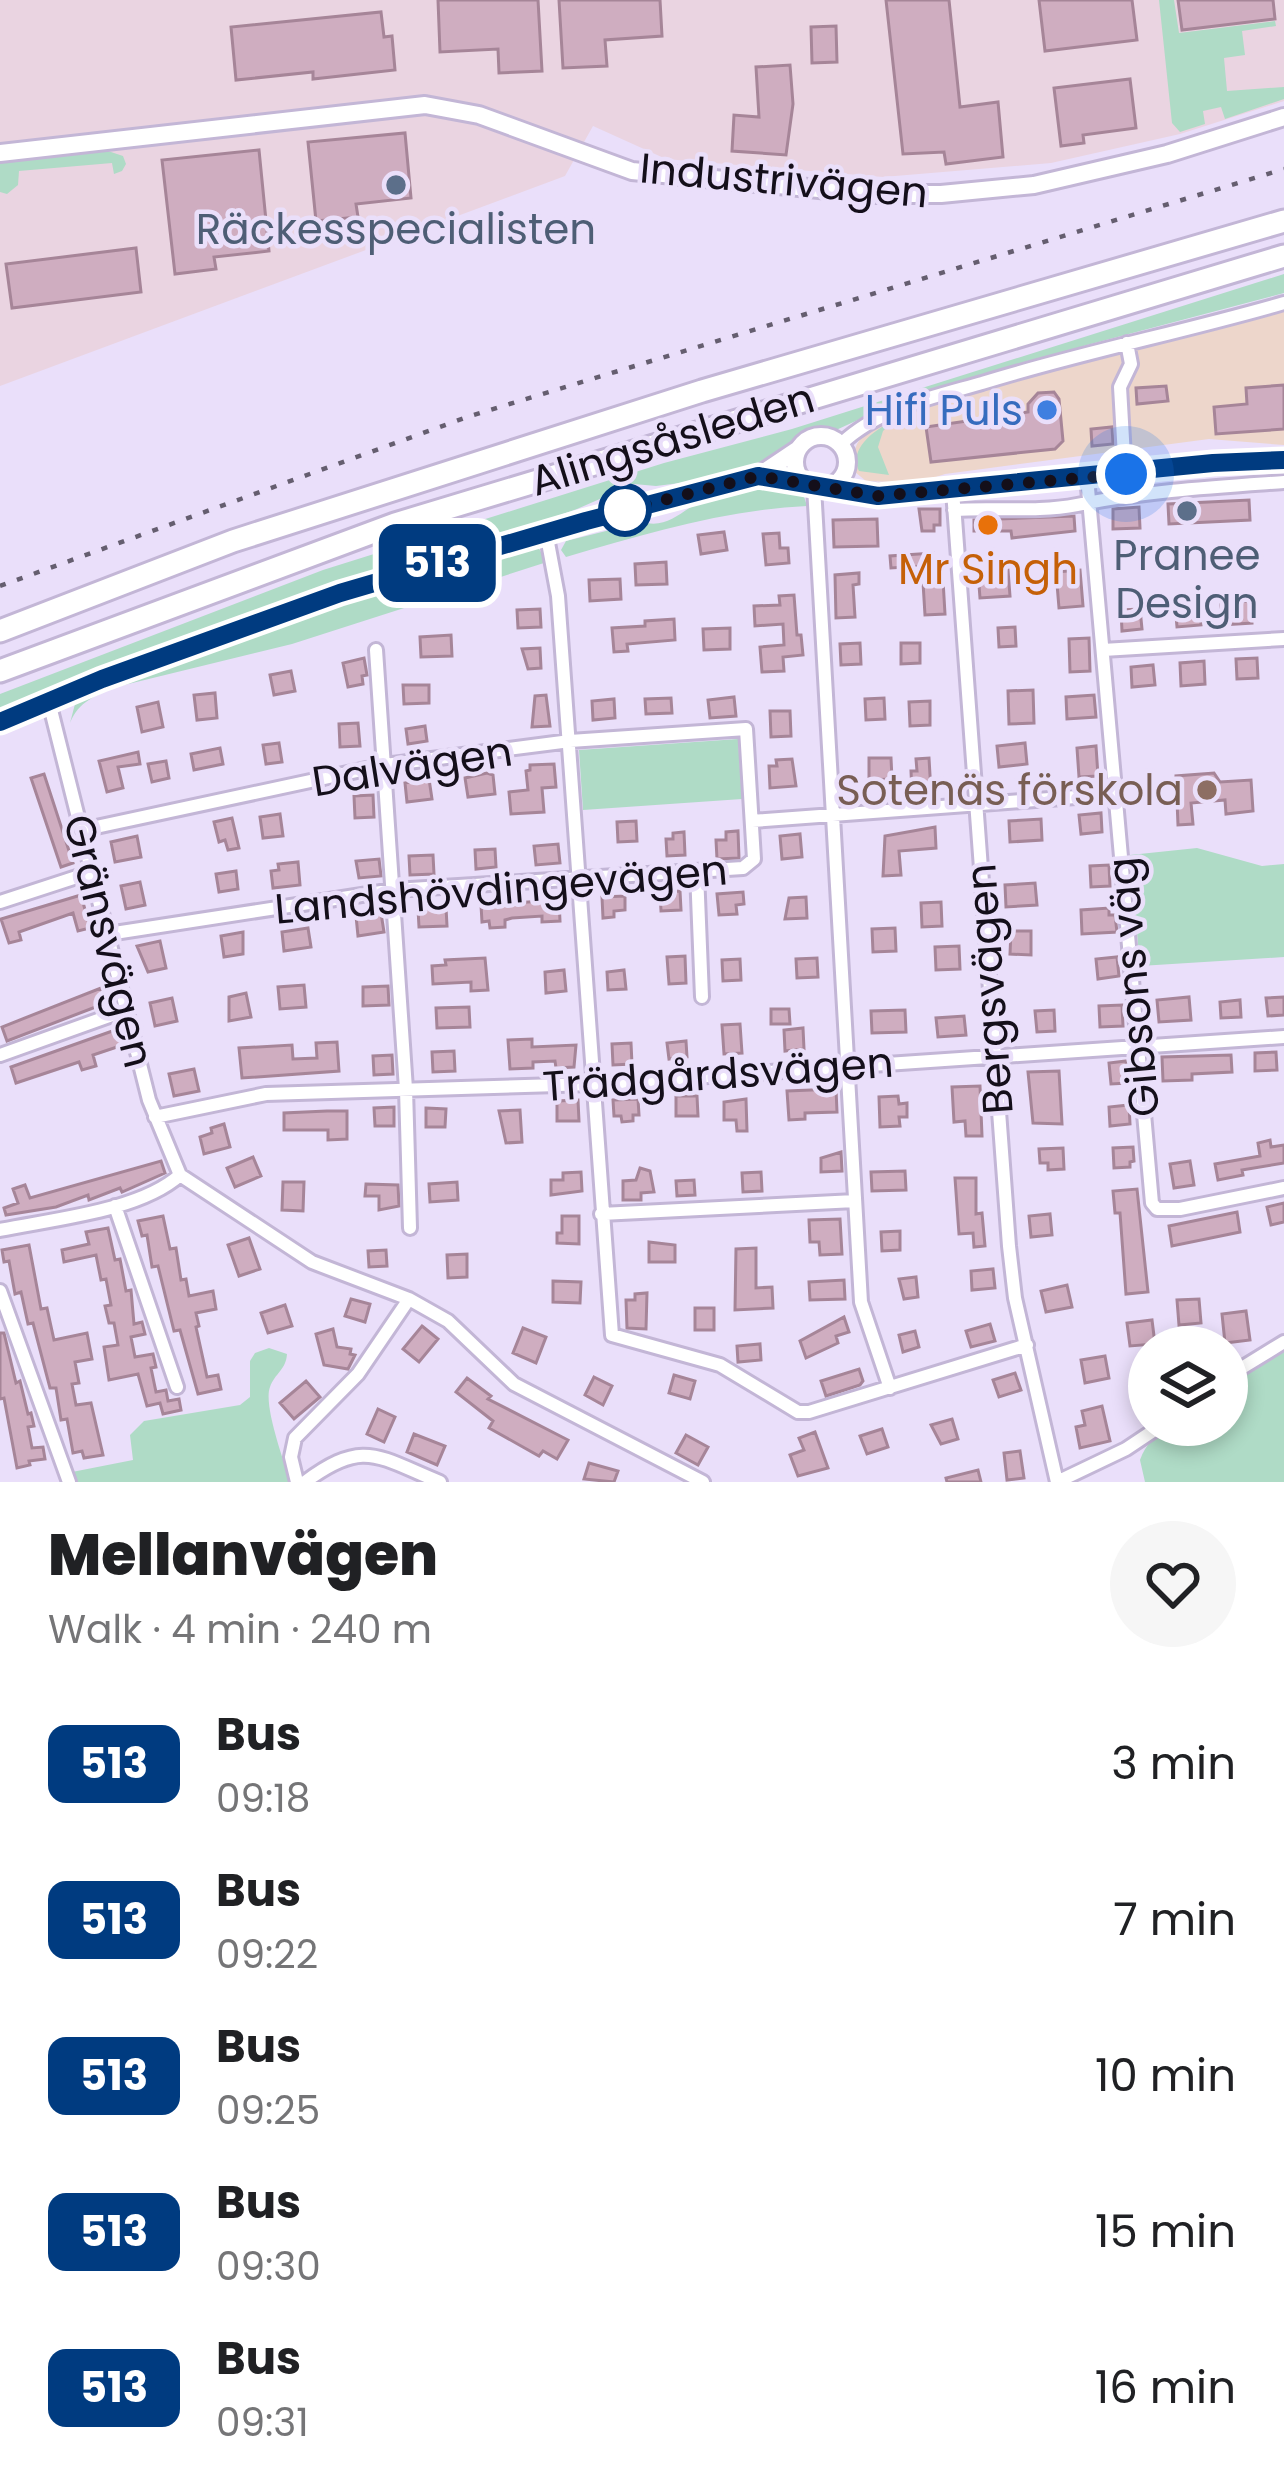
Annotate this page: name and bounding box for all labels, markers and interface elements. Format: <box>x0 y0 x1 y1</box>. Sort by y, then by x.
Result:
street label: Industrivägen <box>637 139 930 222</box>
marker: Räckesspecialisten <box>383 172 409 198</box>
place label: Räckesspecialisten <box>196 200 596 259</box>
street label: Alingsåsleden <box>523 368 821 511</box>
place label: Hifi Puls <box>865 381 1023 440</box>
marker: Hifi Puls <box>1034 397 1060 423</box>
your location <box>1096 444 1156 504</box>
unlabelled marker <box>600 485 650 535</box>
marker: Pranee Design <box>1174 498 1200 524</box>
marker: Mr Singh <box>975 512 1001 538</box>
line badge: 513 <box>368 524 506 602</box>
place label: Pranee Design <box>1113 526 1261 633</box>
text: 513 <box>403 533 471 592</box>
place label: Mr Singh <box>898 540 1078 599</box>
street label: Dalvägen <box>308 722 516 811</box>
place label: Sotenäs förskola <box>836 761 1183 820</box>
marker: Sotenäs förskola <box>1194 777 1220 803</box>
street label: Gränsvägen <box>49 808 168 1074</box>
street label: Landshövdingevägen <box>272 840 730 939</box>
street label: Gibsons väg <box>1093 855 1174 1119</box>
street label: Bergsvägen <box>951 862 1028 1116</box>
street label: Trädgårdsvägen <box>541 1033 895 1116</box>
map controls <box>1128 1326 1248 1446</box>
button: layers <box>1128 1326 1248 1446</box>
text: Mellanvägen <box>48 1515 438 1595</box>
button: heart <box>1110 1521 1236 1647</box>
text: Walk · 4 min · 240 m <box>48 1602 432 1657</box>
text: Bus <box>216 1703 301 1766</box>
text: 3 min <box>1111 1732 1236 1795</box>
text: 513 <box>80 1734 148 1793</box>
text: 09:18 <box>216 1771 310 1826</box>
text: Bus <box>216 1859 301 1922</box>
text: 7 min <box>1113 1888 1236 1951</box>
text: 513 <box>80 1890 148 1949</box>
text: 09:22 <box>216 1927 318 1982</box>
text: Bus <box>216 2015 301 2078</box>
text: 10 min <box>1095 2044 1236 2107</box>
text: 513 <box>80 2046 148 2105</box>
text: 09:25 <box>216 2083 320 2138</box>
text: Bus <box>216 2171 301 2234</box>
text: 15 min <box>1095 2200 1236 2263</box>
text: 513 <box>80 2202 148 2261</box>
text: 09:30 <box>216 2239 321 2294</box>
text: Bus <box>216 2327 301 2390</box>
text: 16 min <box>1095 2356 1236 2419</box>
text: 513 <box>80 2358 148 2417</box>
text: 09:31 <box>216 2395 309 2450</box>

